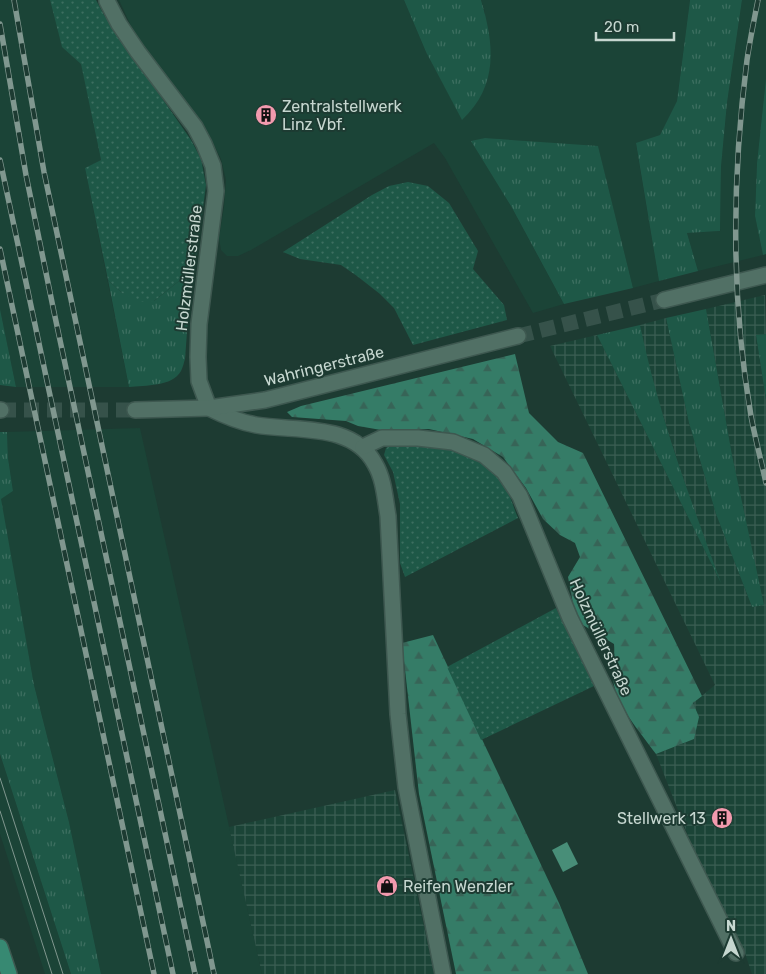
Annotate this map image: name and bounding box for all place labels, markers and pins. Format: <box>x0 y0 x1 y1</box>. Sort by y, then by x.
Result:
place label: Zentralstellwerk Linz Vbf. <box>282 97 403 134</box>
building icon: Zentralstellwerk Linz Vbf. <box>254 103 278 127</box>
building icon: Stellwerk 13 <box>710 806 734 830</box>
place label: Stellwerk 13 <box>617 809 706 828</box>
shop icon: Reifen Wenzler <box>375 874 399 898</box>
place label: Reifen Wenzler <box>403 877 513 896</box>

